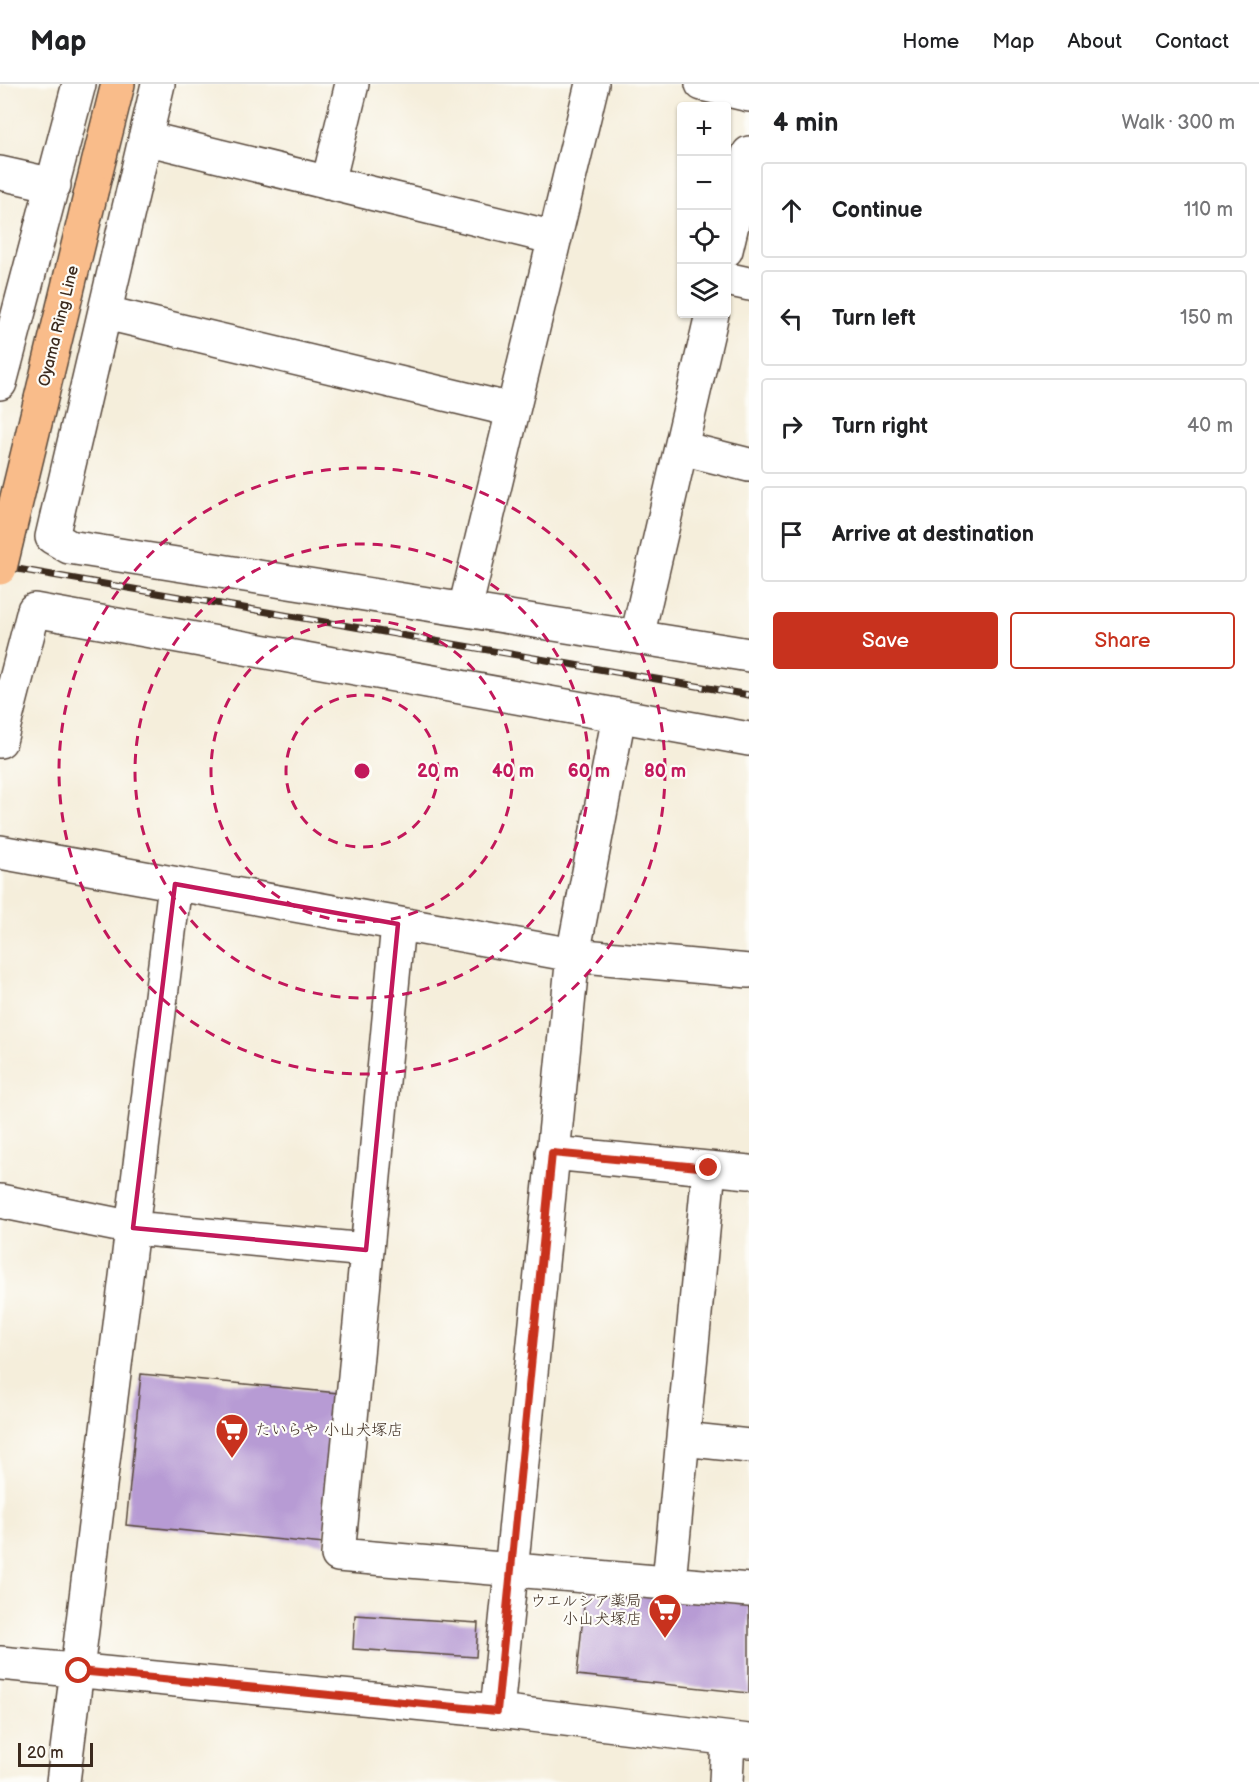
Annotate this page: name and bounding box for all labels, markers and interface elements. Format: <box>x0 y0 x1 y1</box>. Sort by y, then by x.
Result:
text: Map <box>30 25 86 58</box>
text: Home <box>902 29 959 54</box>
text: Map <box>992 29 1034 54</box>
text: About <box>1067 29 1122 54</box>
text: Contact <box>1155 29 1229 54</box>
map controls <box>677 102 731 318</box>
button: + <box>677 102 731 156</box>
text: 4 min <box>773 108 838 139</box>
text: Walk · 300 m <box>1122 111 1235 135</box>
button: − <box>677 156 731 210</box>
icon: ahead <box>775 194 808 227</box>
text: Continue <box>832 197 922 224</box>
text: 110 m <box>1184 198 1233 222</box>
button: locate <box>677 210 731 264</box>
street label: Oyama Ring Line <box>35 263 83 388</box>
button: layers <box>677 264 731 318</box>
icon: left <box>775 302 808 335</box>
text: Turn left <box>832 305 916 332</box>
text: 150 m <box>1180 306 1233 330</box>
icon: right <box>775 410 808 443</box>
text: Turn right <box>832 413 928 440</box>
text: 40 m <box>1187 414 1233 438</box>
icon: arrive <box>775 518 808 551</box>
text: Arrive at destination <box>832 521 1034 548</box>
button: Save <box>773 612 998 669</box>
button: Share <box>1010 612 1235 669</box>
centre of rings <box>352 761 372 781</box>
text: 20 m <box>417 761 459 782</box>
text: 40 m <box>492 761 534 782</box>
text: 60 m <box>568 761 610 782</box>
text: 80 m <box>644 761 686 782</box>
route end <box>695 1154 721 1180</box>
supermarket icon: たいらや 小山犬塚店 <box>214 1412 250 1459</box>
place label: たいらや 小山犬塚店 <box>255 1421 403 1440</box>
place label: ウエルシア薬局 小山犬塚店 <box>530 1592 642 1629</box>
supermarket icon: ウエルシア薬局 小山犬塚店 <box>647 1592 683 1639</box>
route start <box>65 1657 91 1683</box>
scale bar <box>18 1740 93 1768</box>
text: 20 m <box>27 1744 63 1763</box>

